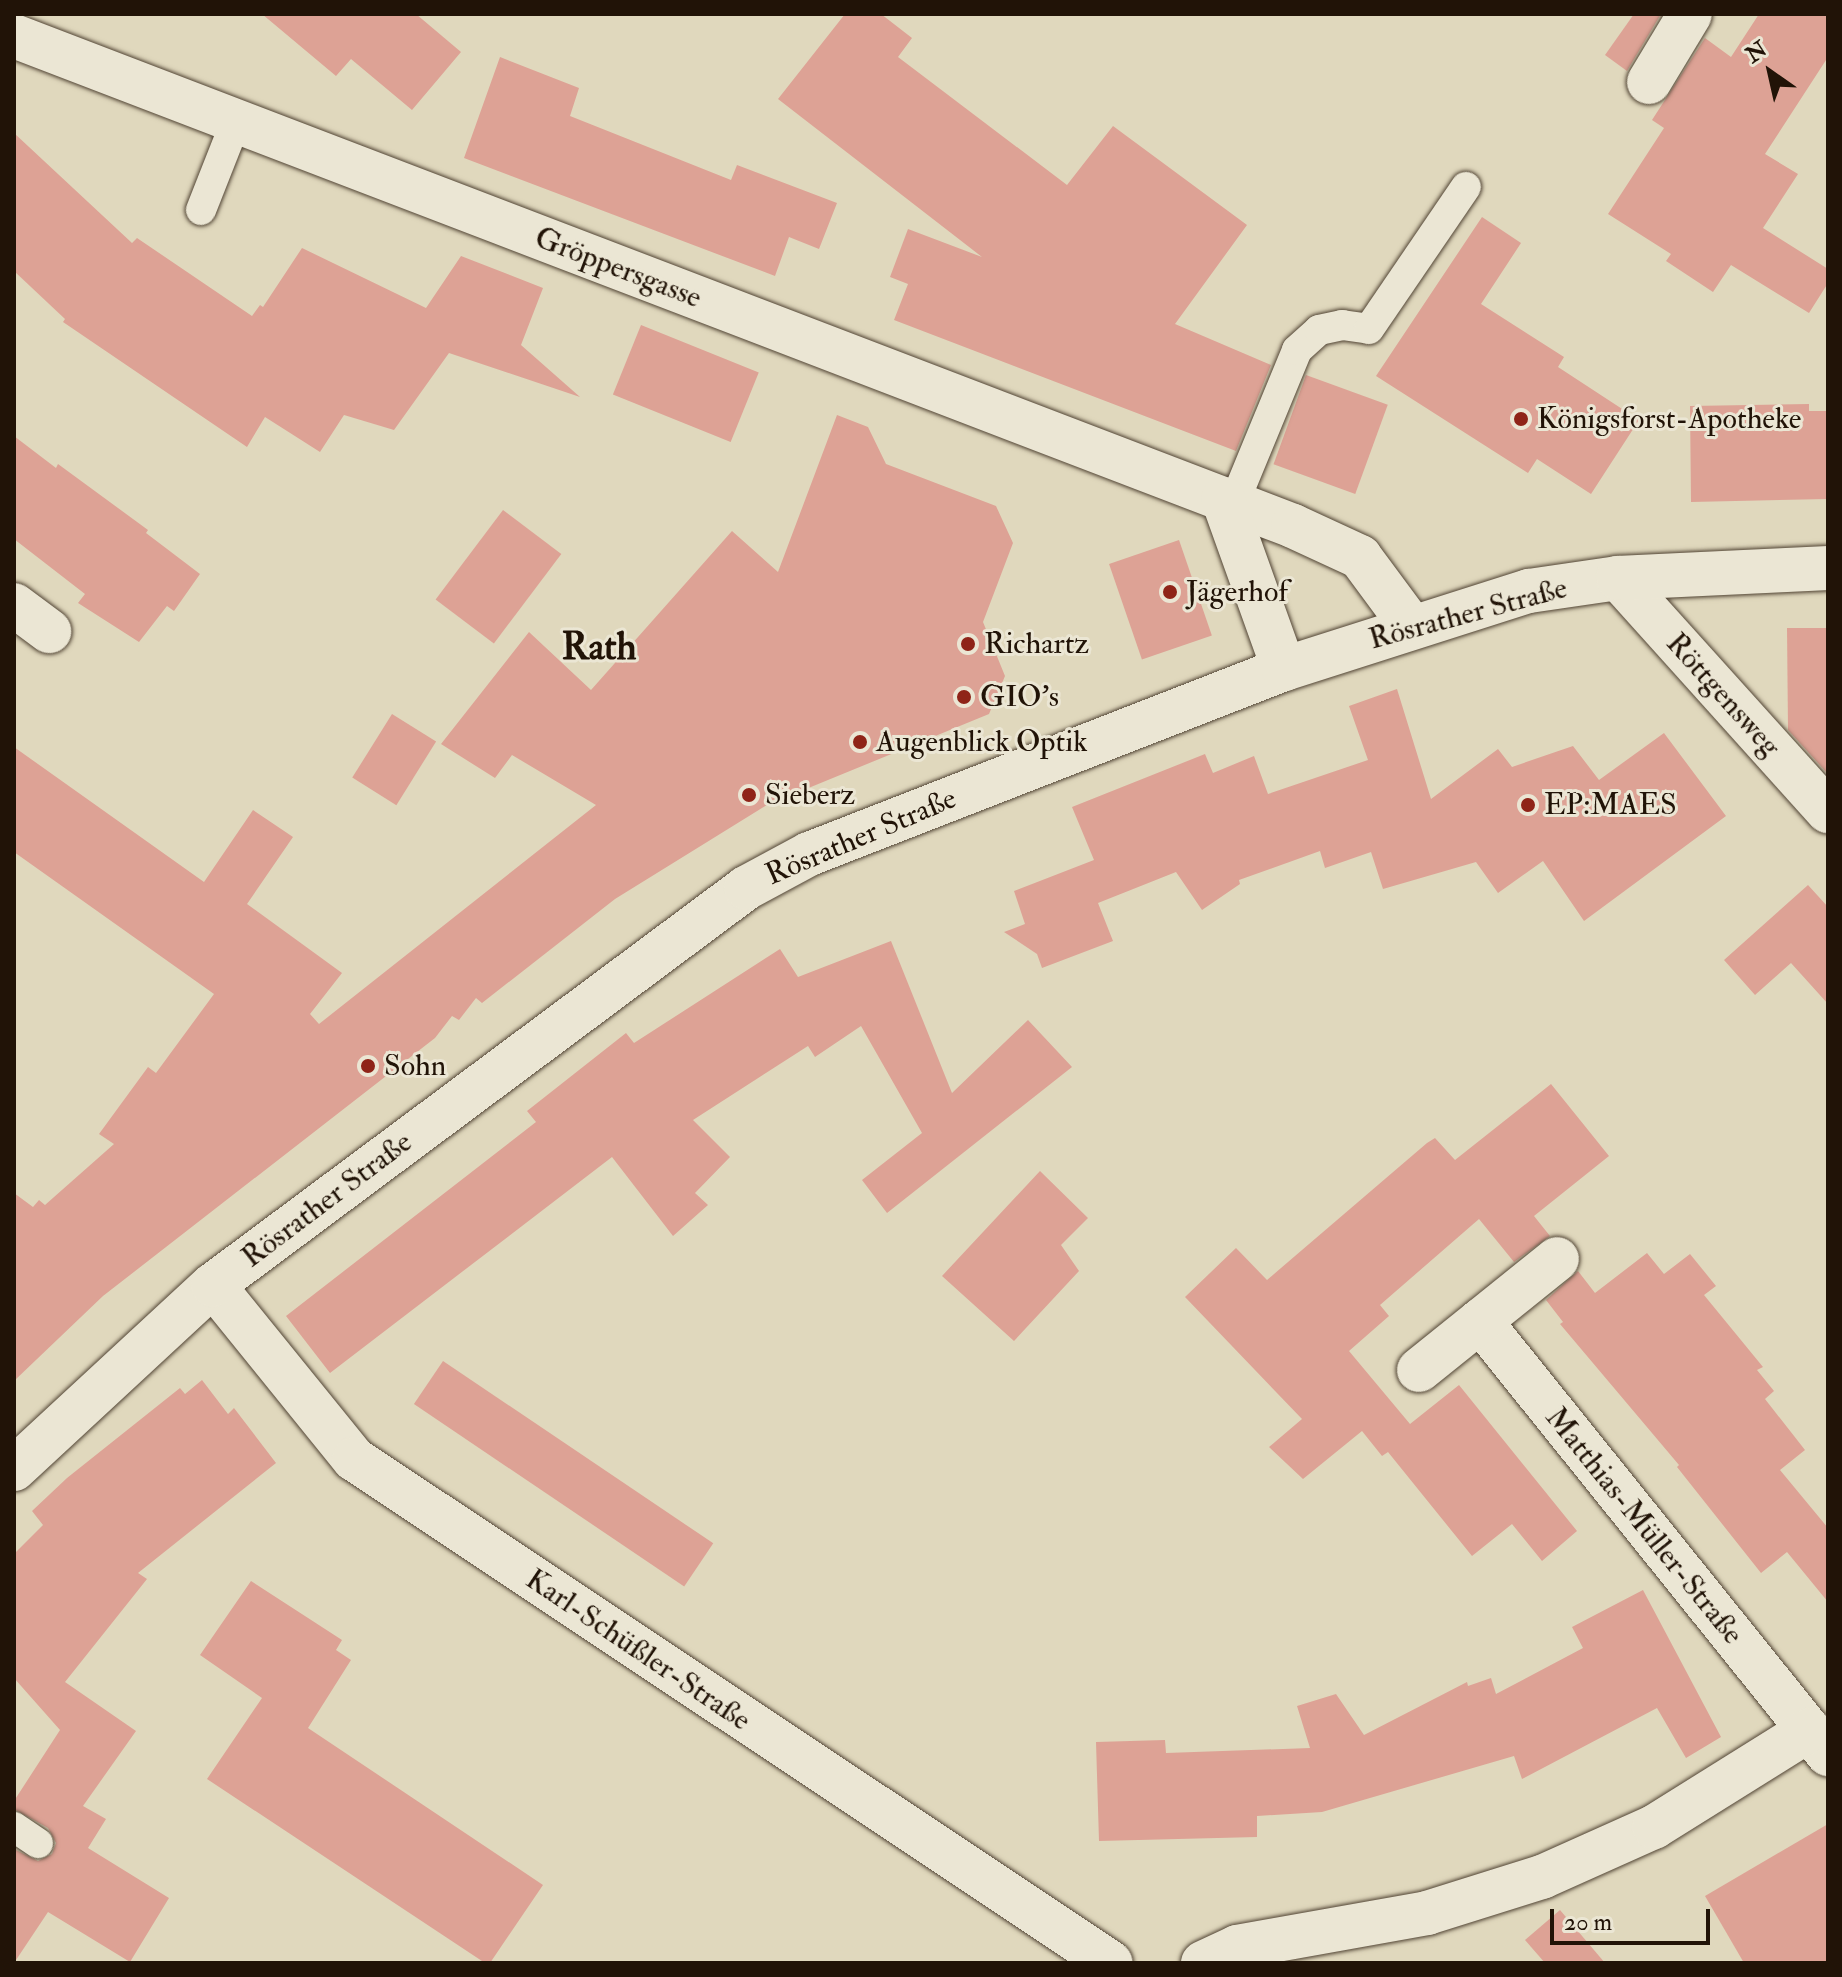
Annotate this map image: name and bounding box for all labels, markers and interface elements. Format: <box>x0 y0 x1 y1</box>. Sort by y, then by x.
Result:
north arrow <box>1730 32 1810 112</box>
text: N <box>1741 35 1773 69</box>
street label: Gröppersgasse <box>530 220 706 316</box>
place label: Königsforst-Apotheke <box>1537 401 1801 437</box>
marker: Königsforst-Apotheke <box>1512 410 1530 428</box>
street label: Rösrather Straße <box>1365 570 1571 658</box>
place label: Jägerhof <box>1186 574 1288 610</box>
marker: Jägerhof <box>1161 583 1179 601</box>
district label: Rath <box>561 625 637 671</box>
place label: Richartz <box>984 626 1089 662</box>
street label: Röttgensweg <box>1658 626 1788 764</box>
marker: Richartz <box>959 635 977 653</box>
place label: GIO's <box>980 679 1059 715</box>
marker: GIO's <box>955 688 973 706</box>
place label: Augenblick Optik <box>876 724 1088 760</box>
marker: Augenblick Optik <box>851 733 869 751</box>
place label: Sieberz <box>765 777 855 813</box>
street label: Rösrather Straße <box>760 781 962 893</box>
marker: Sieberz <box>740 786 758 804</box>
place label: EP:MAES <box>1544 787 1677 823</box>
marker: EP:MAES <box>1519 796 1537 814</box>
place label: Sohn <box>384 1048 446 1084</box>
marker: Sohn <box>359 1057 377 1075</box>
street label: Rösrather Straße <box>235 1124 419 1276</box>
street label: Matthias-Müller-Straße <box>1537 1400 1751 1652</box>
street label: Karl-Schüßler-Straße <box>519 1561 757 1739</box>
scale bar <box>1554 1893 1714 1943</box>
text: 20 m <box>1564 1907 1612 1938</box>

